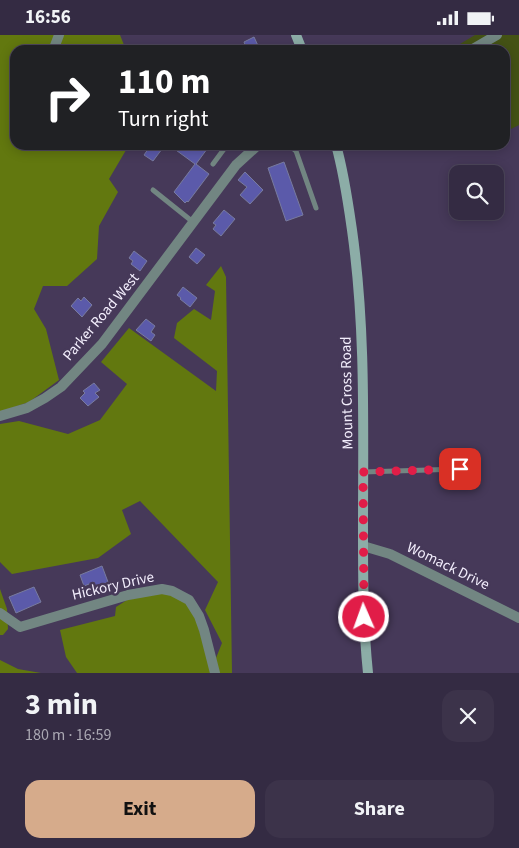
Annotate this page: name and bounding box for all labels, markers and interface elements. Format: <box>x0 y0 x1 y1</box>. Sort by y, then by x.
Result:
text: 16:56 <box>25 4 71 31</box>
text: 110 m <box>118 57 210 107</box>
icon: right <box>35 65 100 130</box>
text: Turn right <box>118 103 208 135</box>
map controls <box>449 165 504 220</box>
button: search <box>449 165 504 220</box>
street label: Parker Road West <box>58 269 144 365</box>
street label: Mount Cross Road <box>336 336 358 450</box>
pin <box>439 448 481 490</box>
icon: arrive <box>446 455 474 483</box>
street label: Womack Drive <box>403 537 493 595</box>
street label: Hickory Drive <box>70 566 156 606</box>
position arrow <box>337 590 389 642</box>
text: 3 min <box>25 683 98 726</box>
button: close <box>442 690 494 742</box>
text: 180 m · 16:59 <box>25 724 112 746</box>
button: Exit <box>25 780 255 838</box>
button: Share <box>265 780 494 838</box>

